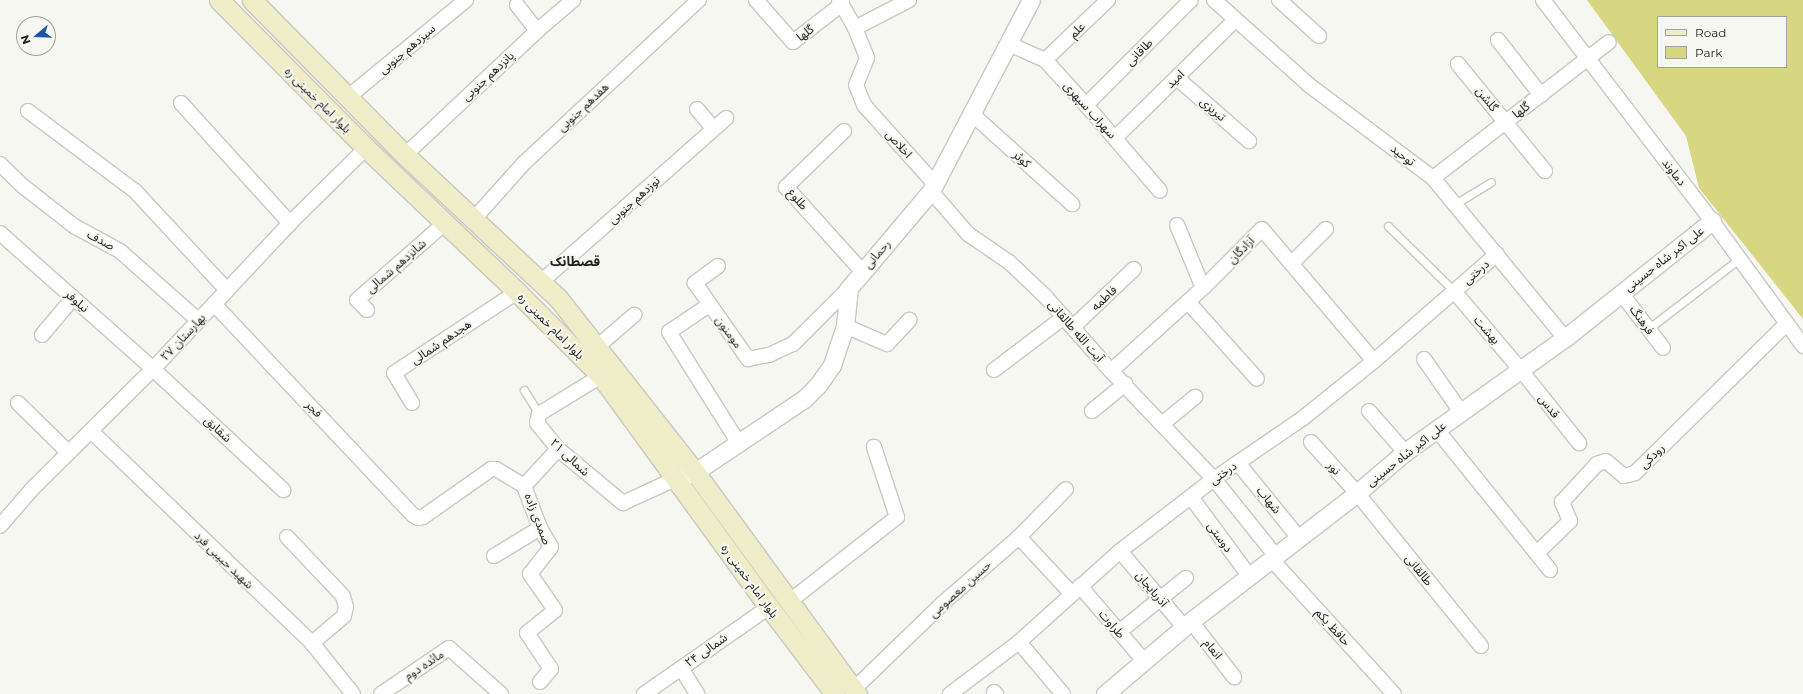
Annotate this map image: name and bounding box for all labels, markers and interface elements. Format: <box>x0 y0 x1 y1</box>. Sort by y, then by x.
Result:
north arrow <box>16 16 56 56</box>
legend <box>1657 16 1787 68</box>
street label: علم <box>1066 19 1088 41</box>
street label: سیزدهم جنوبی <box>376 21 438 77</box>
street label: گلها <box>793 22 817 44</box>
text: Road <box>1695 25 1726 40</box>
text: N <box>18 33 34 46</box>
street label: طاقانی <box>1122 35 1156 69</box>
text: Park <box>1695 45 1722 60</box>
street label: پانزدهم جنوبی <box>459 48 517 104</box>
street label: بلوار امام خمینی ره <box>282 64 354 136</box>
street label: امید <box>1163 67 1187 91</box>
street label: سهراب سپهری <box>1061 79 1119 141</box>
street label: هفدهم جنوبی <box>554 80 612 134</box>
street label: گلشن <box>1473 84 1501 114</box>
street label: تبریزی <box>1197 94 1229 124</box>
street label: گلها <box>1509 99 1533 121</box>
street label: اخلاص <box>883 127 915 161</box>
street label: توحید <box>1388 141 1418 169</box>
street label: کوثر <box>1010 147 1034 171</box>
street label: دماوند <box>1659 156 1689 188</box>
street label: نوزدهم جنوبی <box>605 173 663 227</box>
street label: طلوع <box>785 185 811 213</box>
street label: علی اکبر شاه حسینی <box>1621 223 1707 295</box>
street label: صدف <box>85 227 117 253</box>
street label: آزادگان <box>1225 234 1257 266</box>
street label: شانزدهم شمالی <box>363 236 429 296</box>
street label: رحمانی <box>861 237 893 271</box>
district label: قصطانک <box>550 253 600 269</box>
street label: درختی <box>1460 257 1492 287</box>
street label: فاطمه <box>1088 283 1120 313</box>
street label: نیلوفر <box>62 287 92 315</box>
street label: بلوار امام خمینی ره <box>515 290 587 362</box>
street label: آیت الله طالقانی <box>1045 297 1107 365</box>
street label: فرهنگ <box>1627 303 1657 337</box>
street label: بهارستان ۲۷ <box>158 310 208 364</box>
street label: مومنون <box>713 313 745 351</box>
street label: بهشت <box>1471 313 1503 347</box>
street label: هجدهم شمالی <box>408 317 474 367</box>
street label: قدس <box>1535 391 1563 421</box>
street label: فجر <box>303 398 325 420</box>
street label: شقایق <box>201 413 235 445</box>
street label: علی اکبر شاه حسینی <box>1363 418 1449 490</box>
street label: ۲۱ شمالی <box>547 435 593 479</box>
street label: رودکی <box>1637 441 1667 471</box>
street label: درختی <box>1207 458 1239 488</box>
street label: نور <box>1324 458 1344 478</box>
street label: شهاب <box>1254 483 1284 517</box>
street label: صمدی زاده <box>522 491 554 547</box>
street label: دوستی <box>1204 519 1236 555</box>
street label: شهید حبیبی فرد <box>191 528 257 592</box>
street label: بلوار امام خمینی ره <box>718 541 782 621</box>
street label: طالقانی <box>1402 551 1436 589</box>
street label: حسین معصومی <box>926 557 994 621</box>
street label: آذربایجان <box>1133 568 1171 610</box>
street label: حافظ یکم <box>1312 605 1354 649</box>
street label: طراوت <box>1096 607 1128 641</box>
street label: ۲۴ شمالی <box>682 630 730 670</box>
street label: انعام <box>1201 636 1225 662</box>
street label: مائده دوم <box>402 647 446 683</box>

